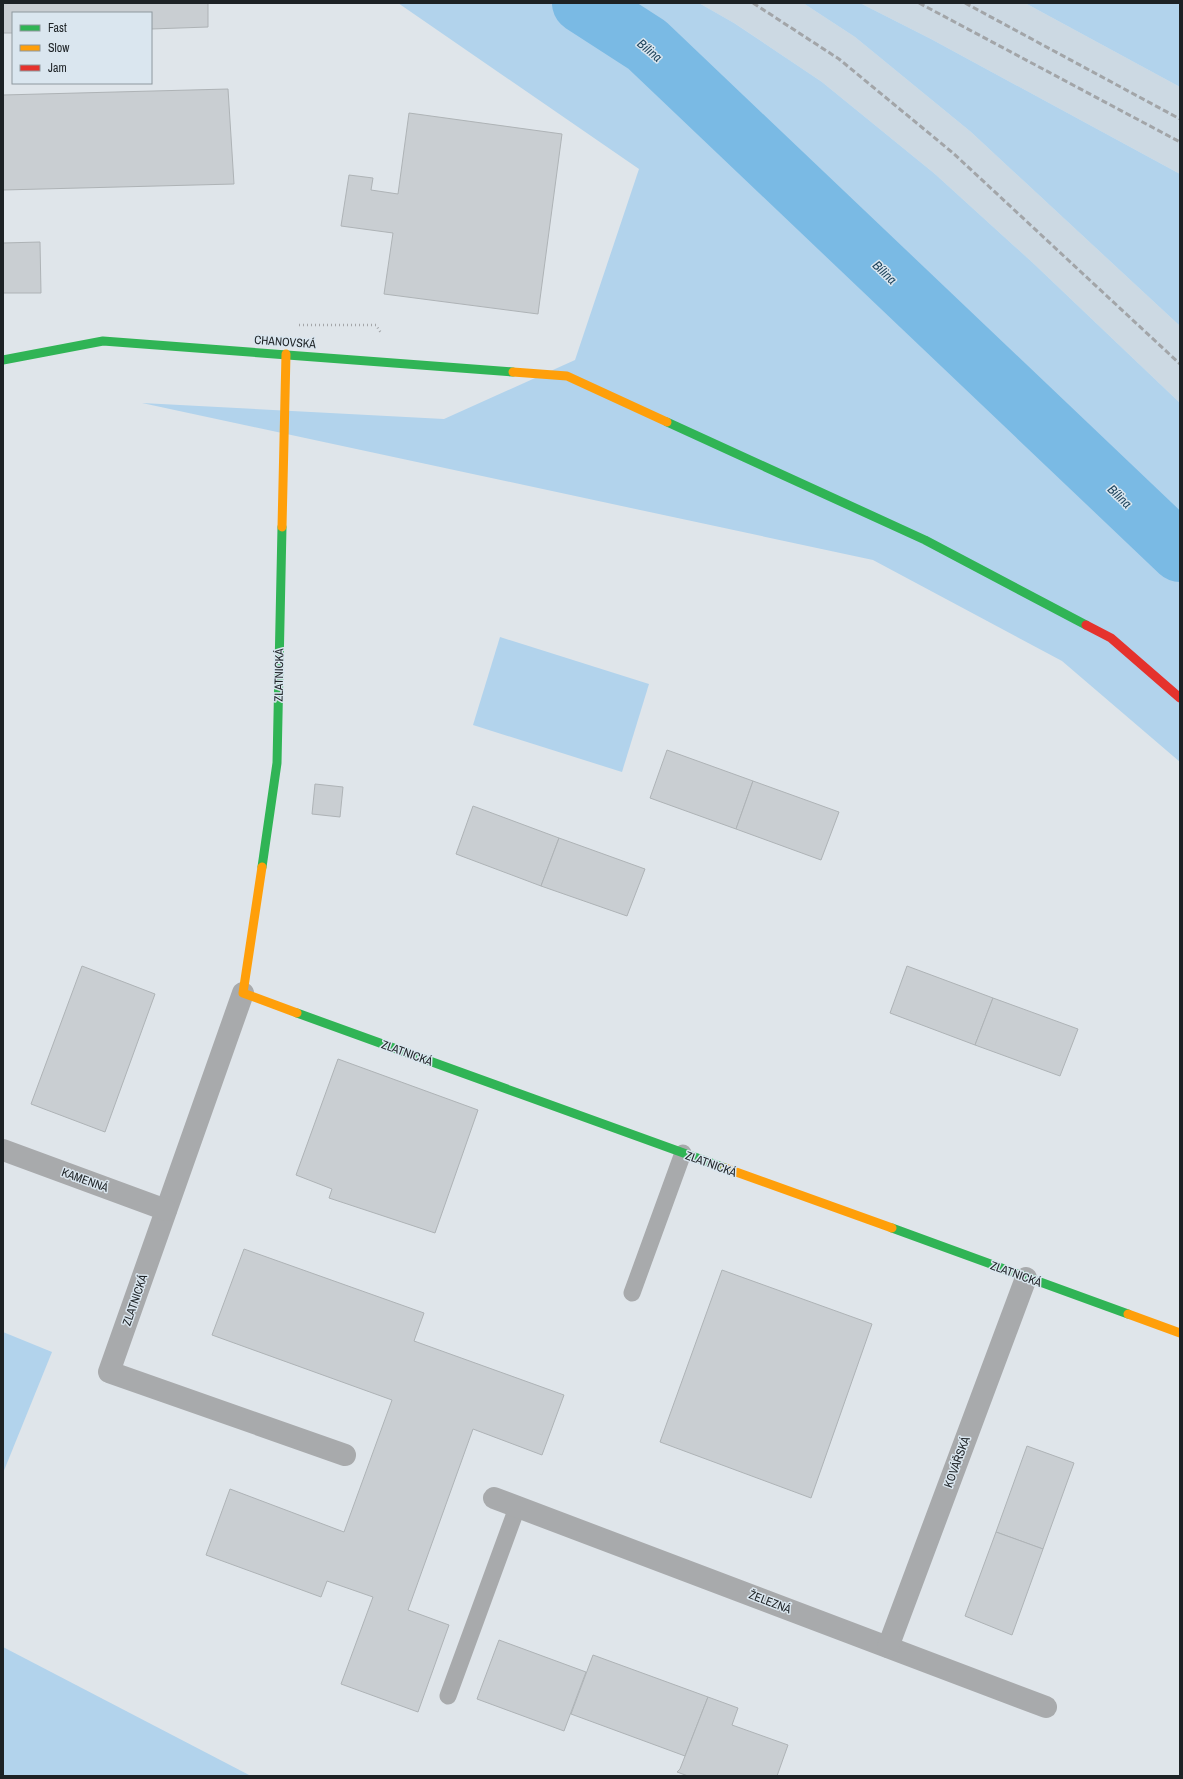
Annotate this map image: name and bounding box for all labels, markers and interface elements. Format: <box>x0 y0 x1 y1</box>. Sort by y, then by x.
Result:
legend <box>12 12 152 84</box>
text: Fast <box>48 20 67 36</box>
water label: Bílina <box>634 35 666 66</box>
text: Slow <box>48 40 70 56</box>
text: Jam <box>48 60 67 76</box>
water label: Bílina <box>869 257 900 288</box>
street label: CHANOVSKÁ <box>254 332 317 352</box>
water label: Bílina <box>1104 481 1135 512</box>
street label: ZLATNICKÁ <box>271 648 287 702</box>
street label: ZLATNICKÁ <box>379 1036 435 1070</box>
street label: ZLATNICKÁ <box>683 1147 739 1181</box>
street label: KAMENNÁ <box>59 1164 111 1196</box>
street label: ZLATNICKÁ <box>988 1257 1044 1291</box>
street label: ZLATNICKÁ <box>119 1272 151 1328</box>
street label: KOVÁŘSKÁ <box>940 1434 974 1490</box>
street label: ŽELEZNÁ <box>746 1587 794 1618</box>

